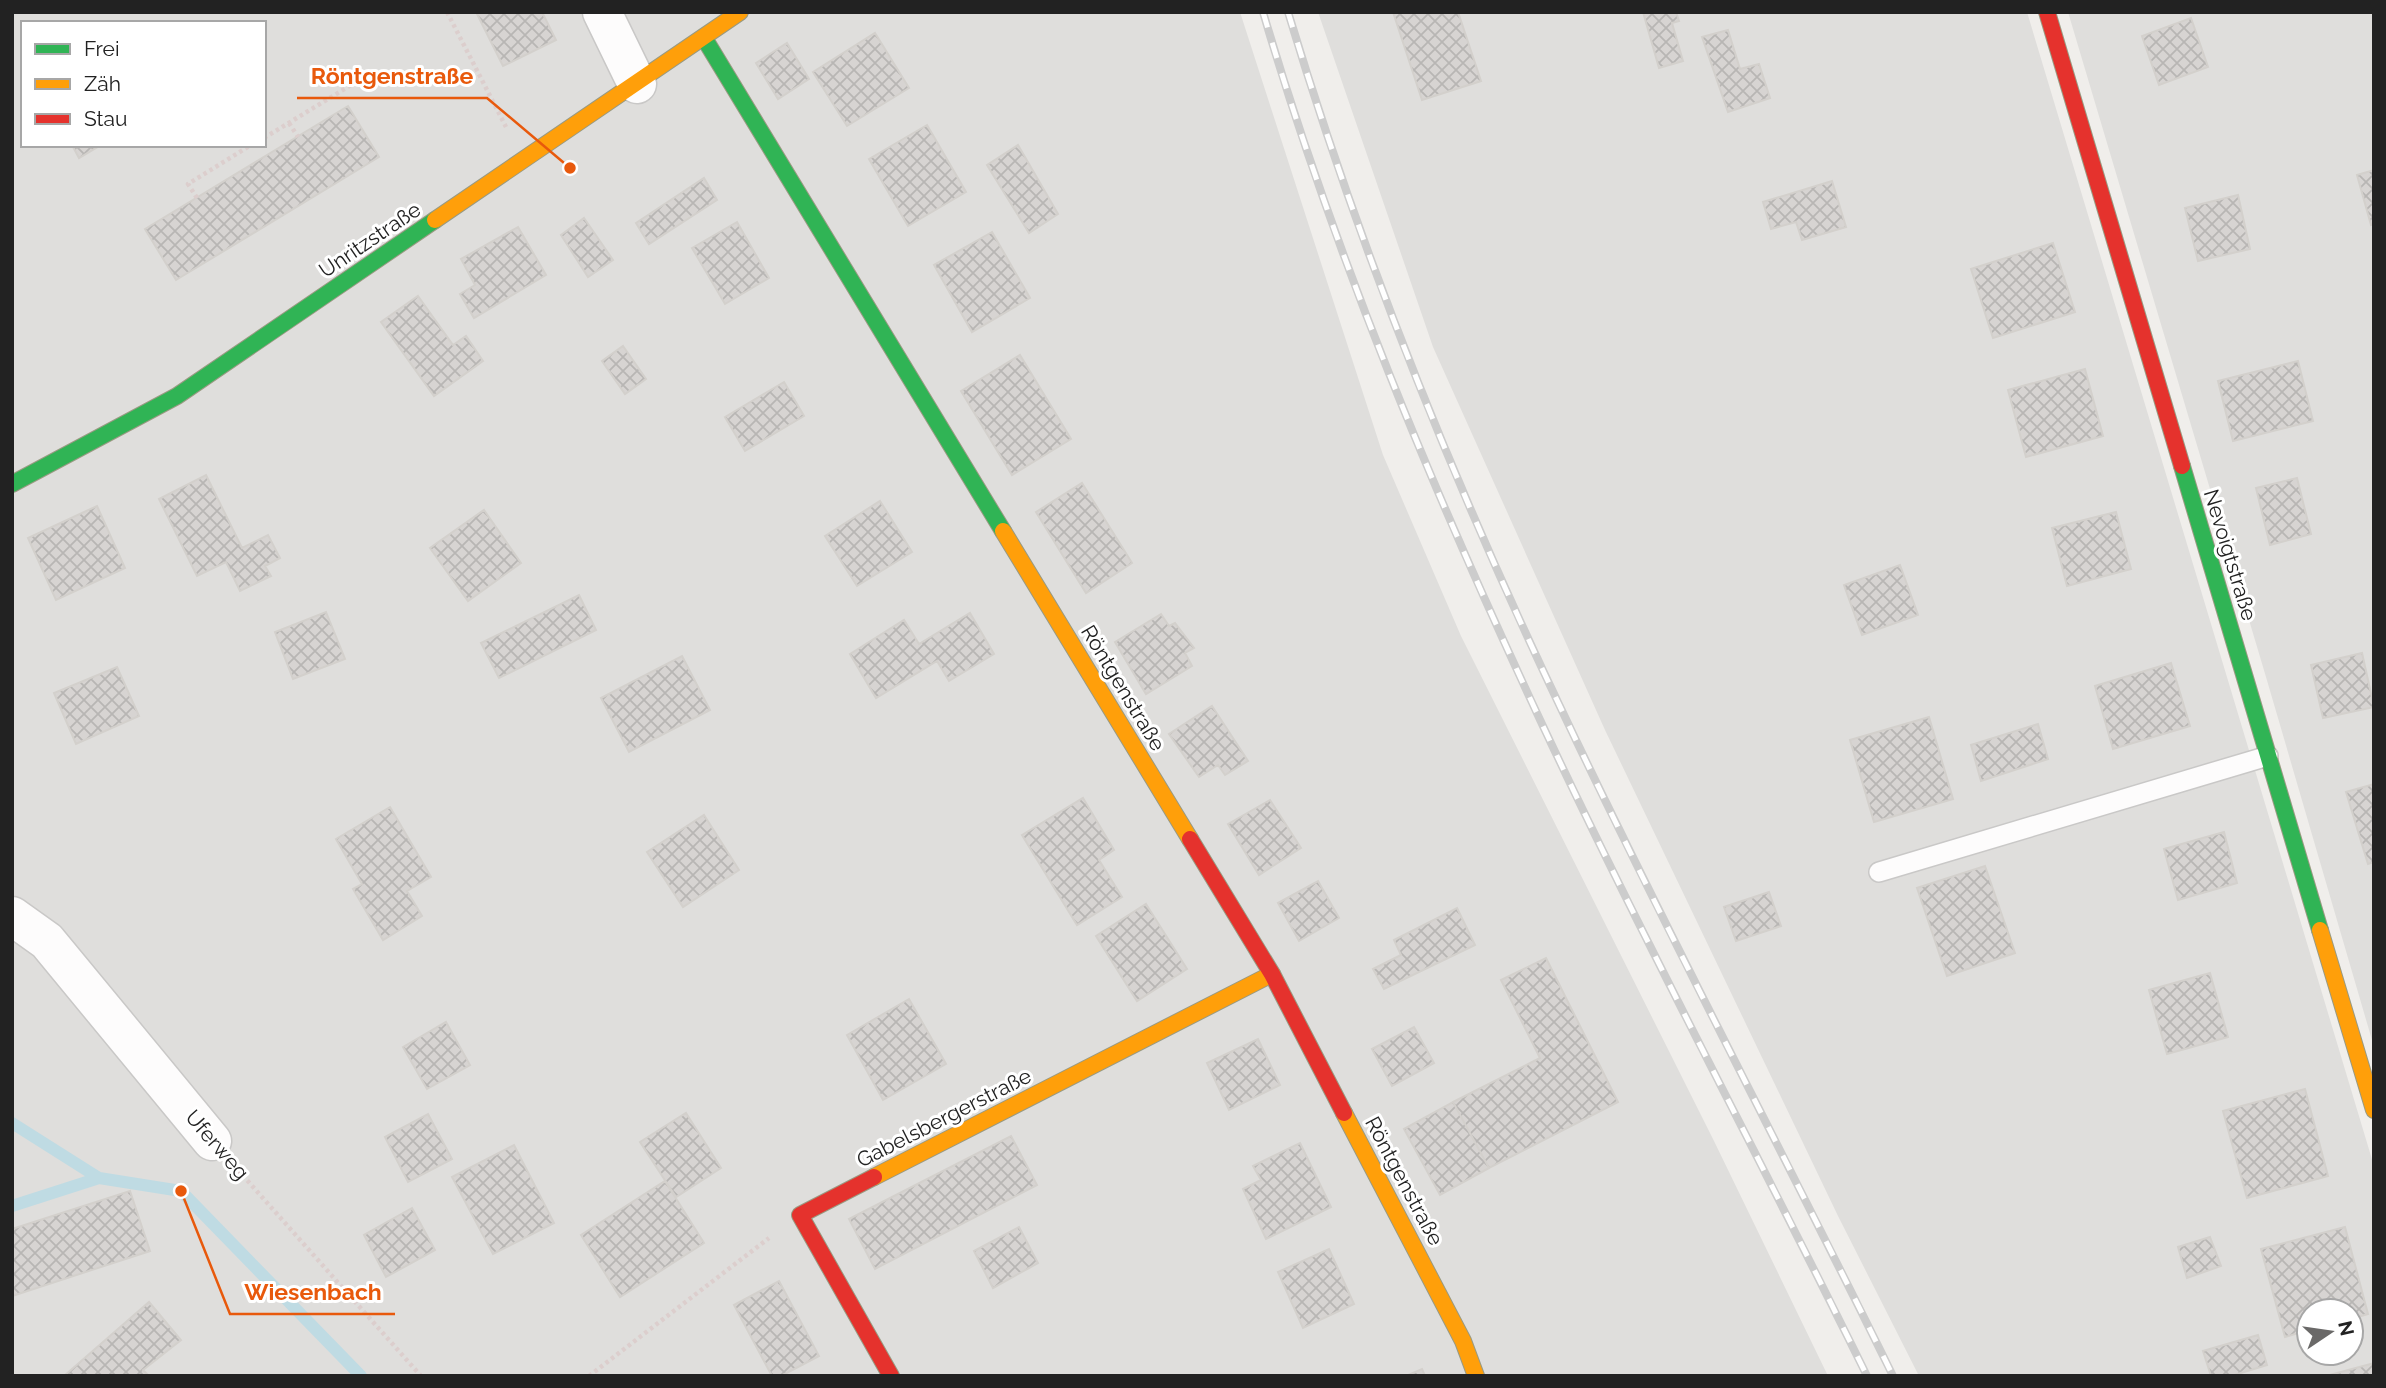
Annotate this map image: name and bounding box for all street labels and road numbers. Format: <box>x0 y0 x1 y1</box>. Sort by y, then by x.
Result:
street label: Unritzstraße <box>314 196 425 283</box>
street label: Nevoigtstraße <box>2199 486 2262 623</box>
street label: Röntgenstraße <box>1076 620 1171 755</box>
street label: Gabelsbergerstraße <box>852 1063 1035 1172</box>
street label: Uferweg <box>180 1105 254 1185</box>
street label: Röntgenstraße <box>1360 1112 1449 1249</box>

